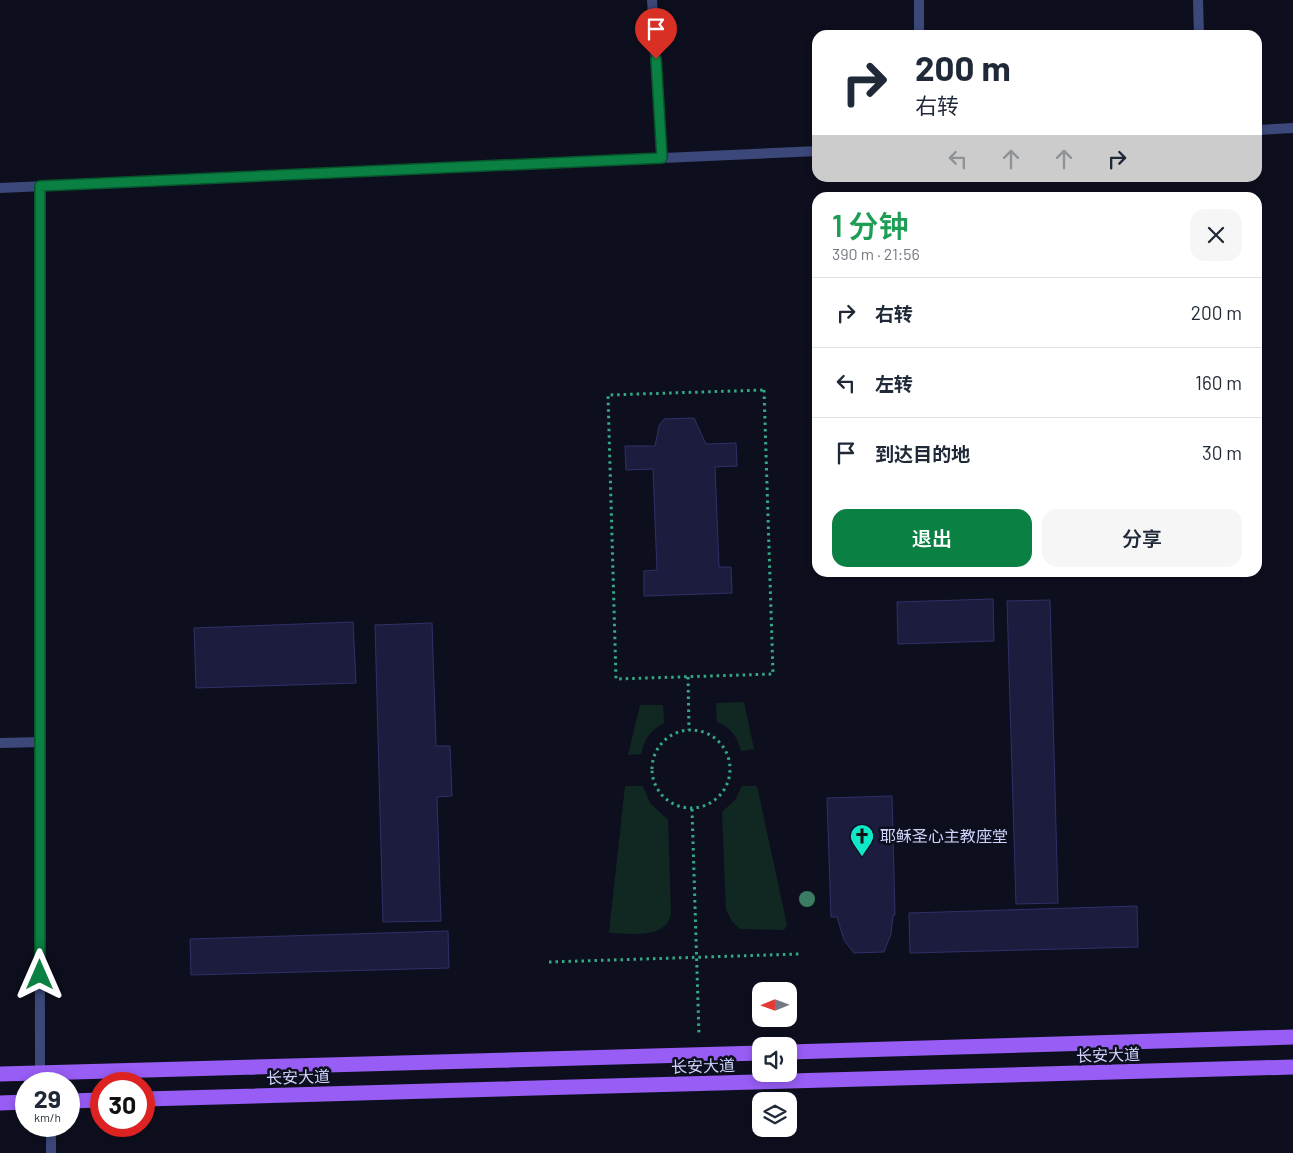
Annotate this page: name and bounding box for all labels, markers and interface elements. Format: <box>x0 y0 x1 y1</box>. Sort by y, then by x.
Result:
pin <box>635 8 677 59</box>
icon: arrive <box>642 15 670 43</box>
text: 200 m <box>915 46 1011 88</box>
icon: right <box>832 50 897 115</box>
text: 右转 <box>915 92 959 118</box>
icon: left <box>944 145 972 173</box>
icon: ahead <box>997 145 1025 173</box>
icon: ahead <box>1050 145 1078 173</box>
icon: right <box>1103 145 1131 173</box>
text: 1 分钟 <box>832 207 909 243</box>
button: close <box>1190 209 1242 261</box>
text: 390 m · 21:56 <box>832 244 920 263</box>
icon: right <box>832 299 860 327</box>
text: 200 m <box>1191 301 1242 324</box>
text: 右转 <box>875 302 913 325</box>
icon: left <box>832 369 860 397</box>
text: 160 m <box>1195 371 1242 394</box>
text: 左转 <box>875 372 913 395</box>
icon: arrive <box>832 439 860 467</box>
text: 30 m <box>1202 441 1242 464</box>
text: 到达目的地 <box>875 442 970 465</box>
button: 退出 <box>832 509 1032 567</box>
button: 分享 <box>1042 509 1242 567</box>
church icon: 耶稣圣心主教座堂 <box>849 823 875 857</box>
place label: 耶稣圣心主教座堂 <box>880 826 1008 845</box>
position arrow <box>13 948 65 1000</box>
north arrow <box>752 982 798 1028</box>
map controls <box>752 982 797 1137</box>
button: sound <box>752 1037 797 1082</box>
street label: 长安大道 <box>1076 1044 1140 1065</box>
street label: 长安大道 <box>671 1055 735 1076</box>
street label: 长安大道 <box>266 1066 330 1087</box>
speed limit sign: 30 <box>90 1072 155 1137</box>
text: 29 <box>34 1083 61 1113</box>
button: layers <box>752 1092 797 1137</box>
text: km/h <box>34 1110 61 1124</box>

